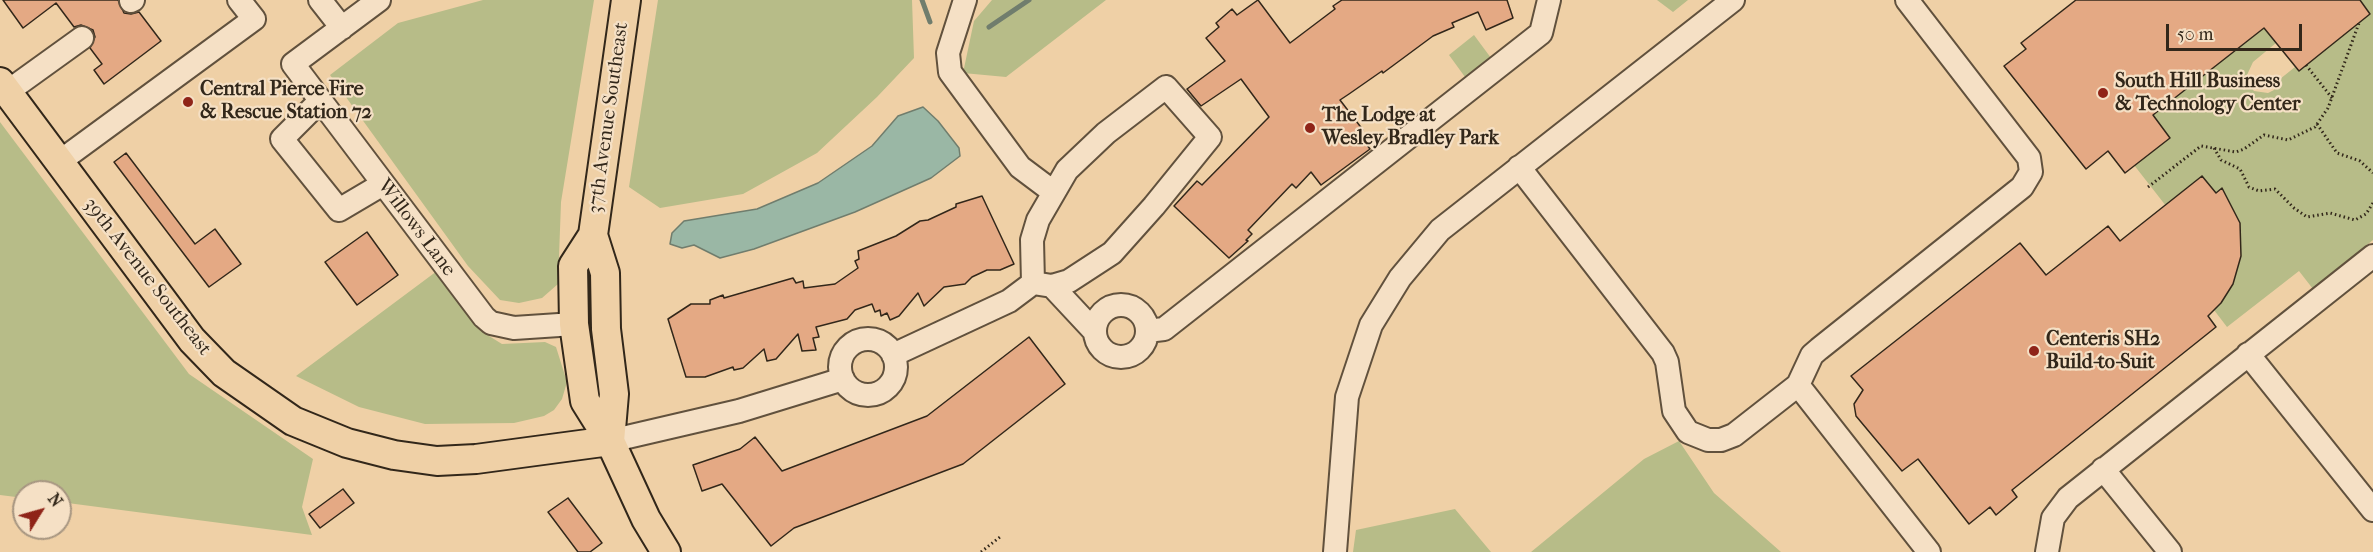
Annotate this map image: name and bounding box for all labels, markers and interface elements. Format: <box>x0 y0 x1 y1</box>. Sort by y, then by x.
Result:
scale bar <box>2169 12 2306 50</box>
street label: 37th Avenue Southeast <box>584 21 634 215</box>
text: 50 m <box>2177 24 2213 45</box>
place label: South Hill Business & Technology Center <box>2115 70 2300 117</box>
place label: Central Pierce Fire & Rescue Station 72 <box>200 78 372 125</box>
marker: South Hill Business & Technology Center <box>2096 86 2110 100</box>
marker: Central Pierce Fire & Rescue Station 72 <box>181 95 195 109</box>
place label: The Lodge at Wesley Bradley Park <box>1322 104 1499 151</box>
marker: The Lodge at Wesley Bradley Park <box>1303 121 1317 135</box>
street label: Willows Lane <box>372 175 460 281</box>
street label: 39th Avenue Southeast <box>78 193 216 361</box>
place label: Centeris SH2 Build-to-Suit <box>2046 328 2160 375</box>
marker: Centeris SH2 Build-to-Suit <box>2027 344 2041 358</box>
north arrow <box>12 480 72 540</box>
text: N <box>44 489 66 511</box>

